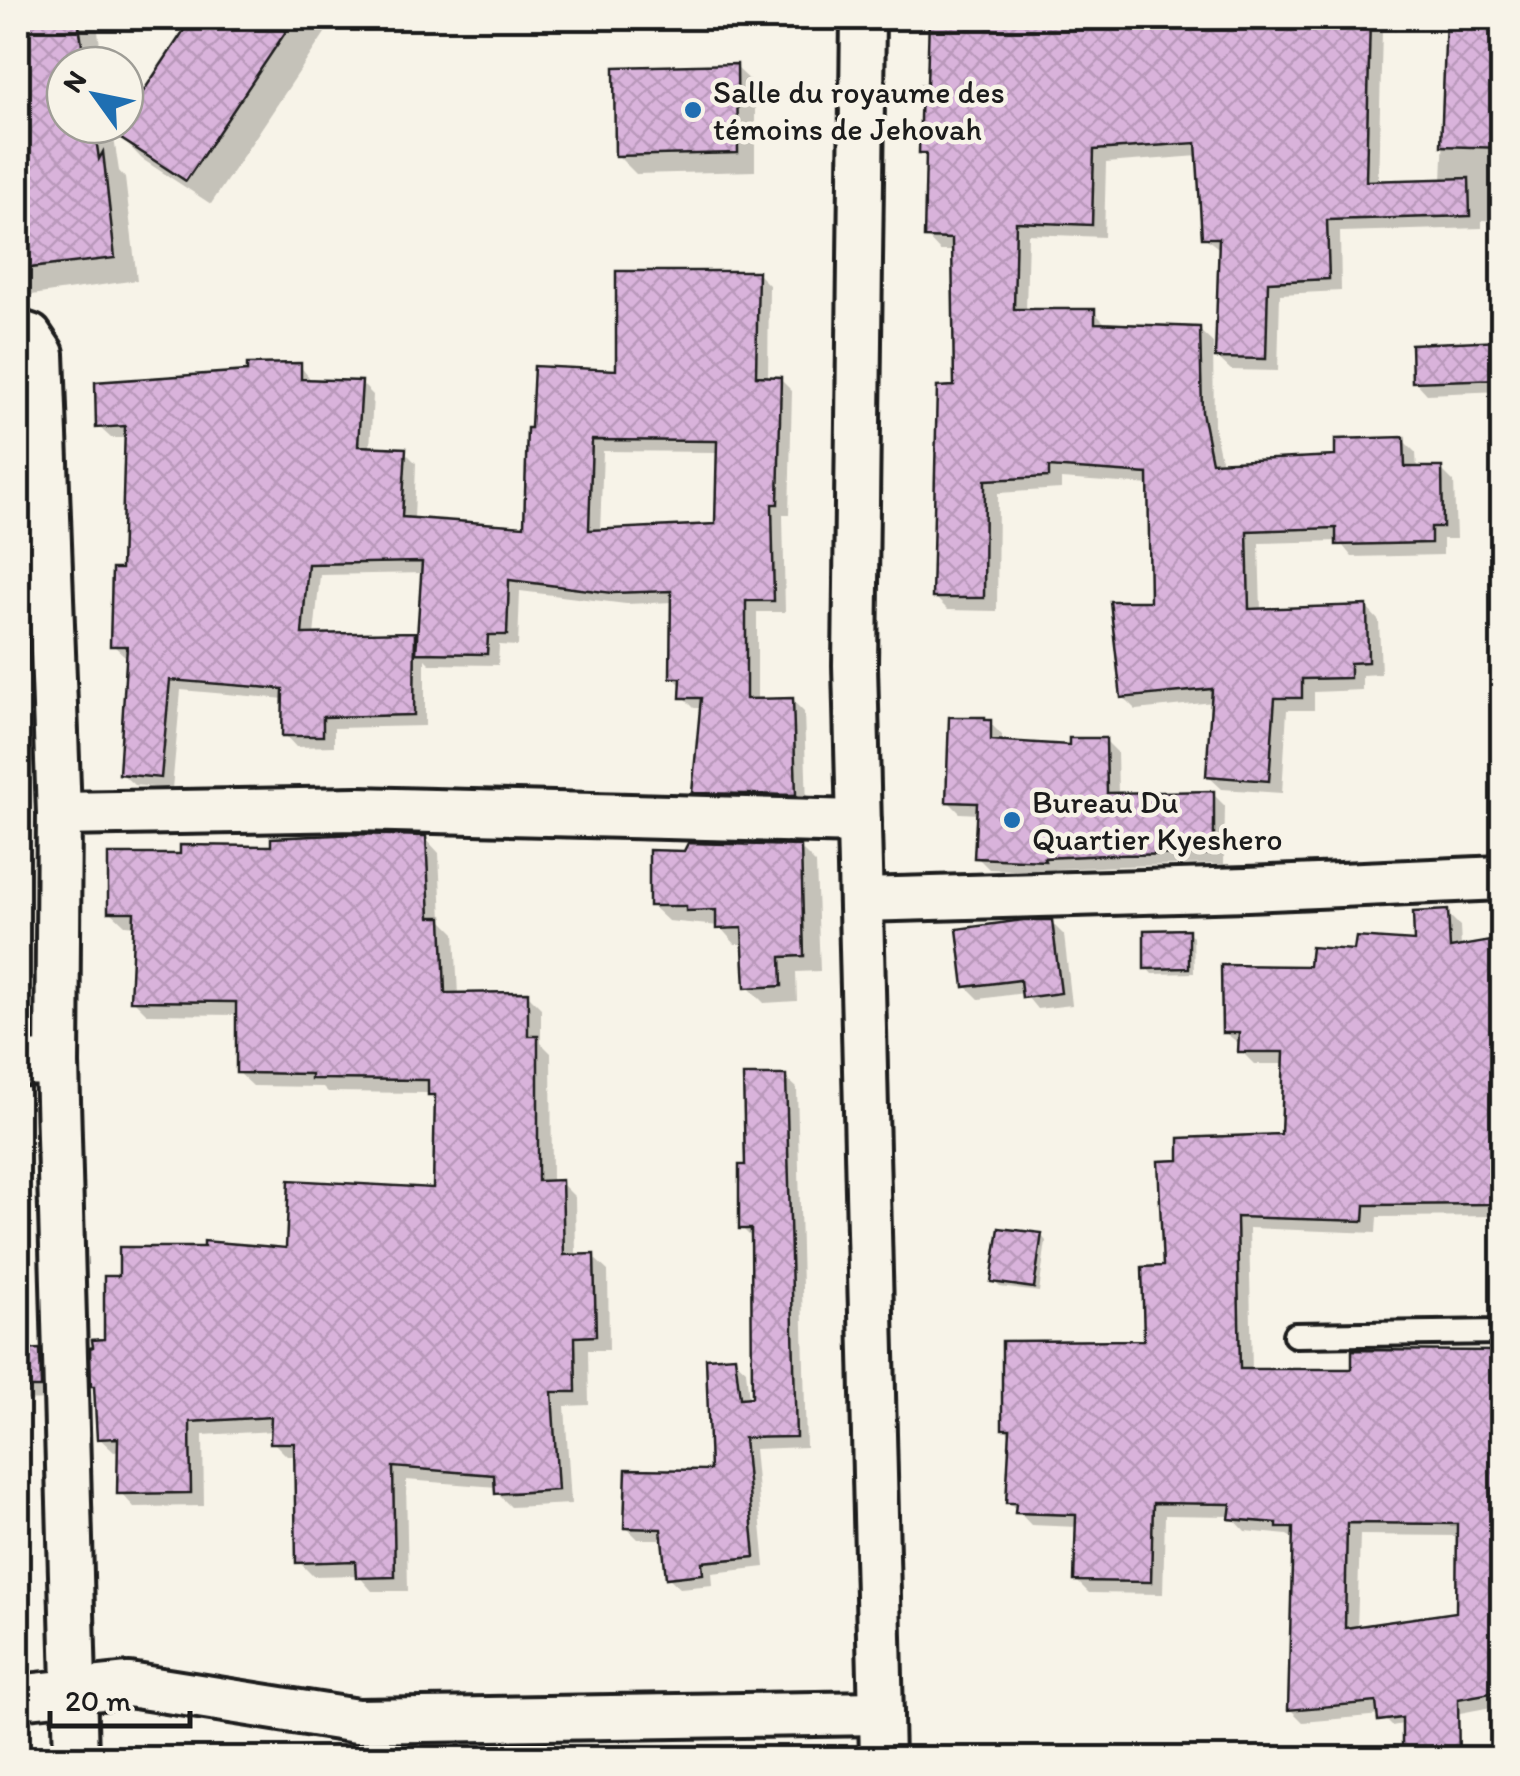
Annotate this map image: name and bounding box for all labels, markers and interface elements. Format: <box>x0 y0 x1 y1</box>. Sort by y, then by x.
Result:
north arrow <box>45 45 145 145</box>
text: N <box>55 64 93 99</box>
place label: Salle du royaume des témoins de Jehovah <box>713 73 1005 148</box>
marker: Salle du royaume des témoins de Jehovah <box>682 99 704 121</box>
place label: Bureau Du Quartier Kyeshero <box>1032 783 1283 858</box>
marker: Bureau Du Quartier Kyeshero <box>1001 809 1023 831</box>
scale bar <box>50 1666 190 1728</box>
text: 20 m <box>65 1682 131 1719</box>

